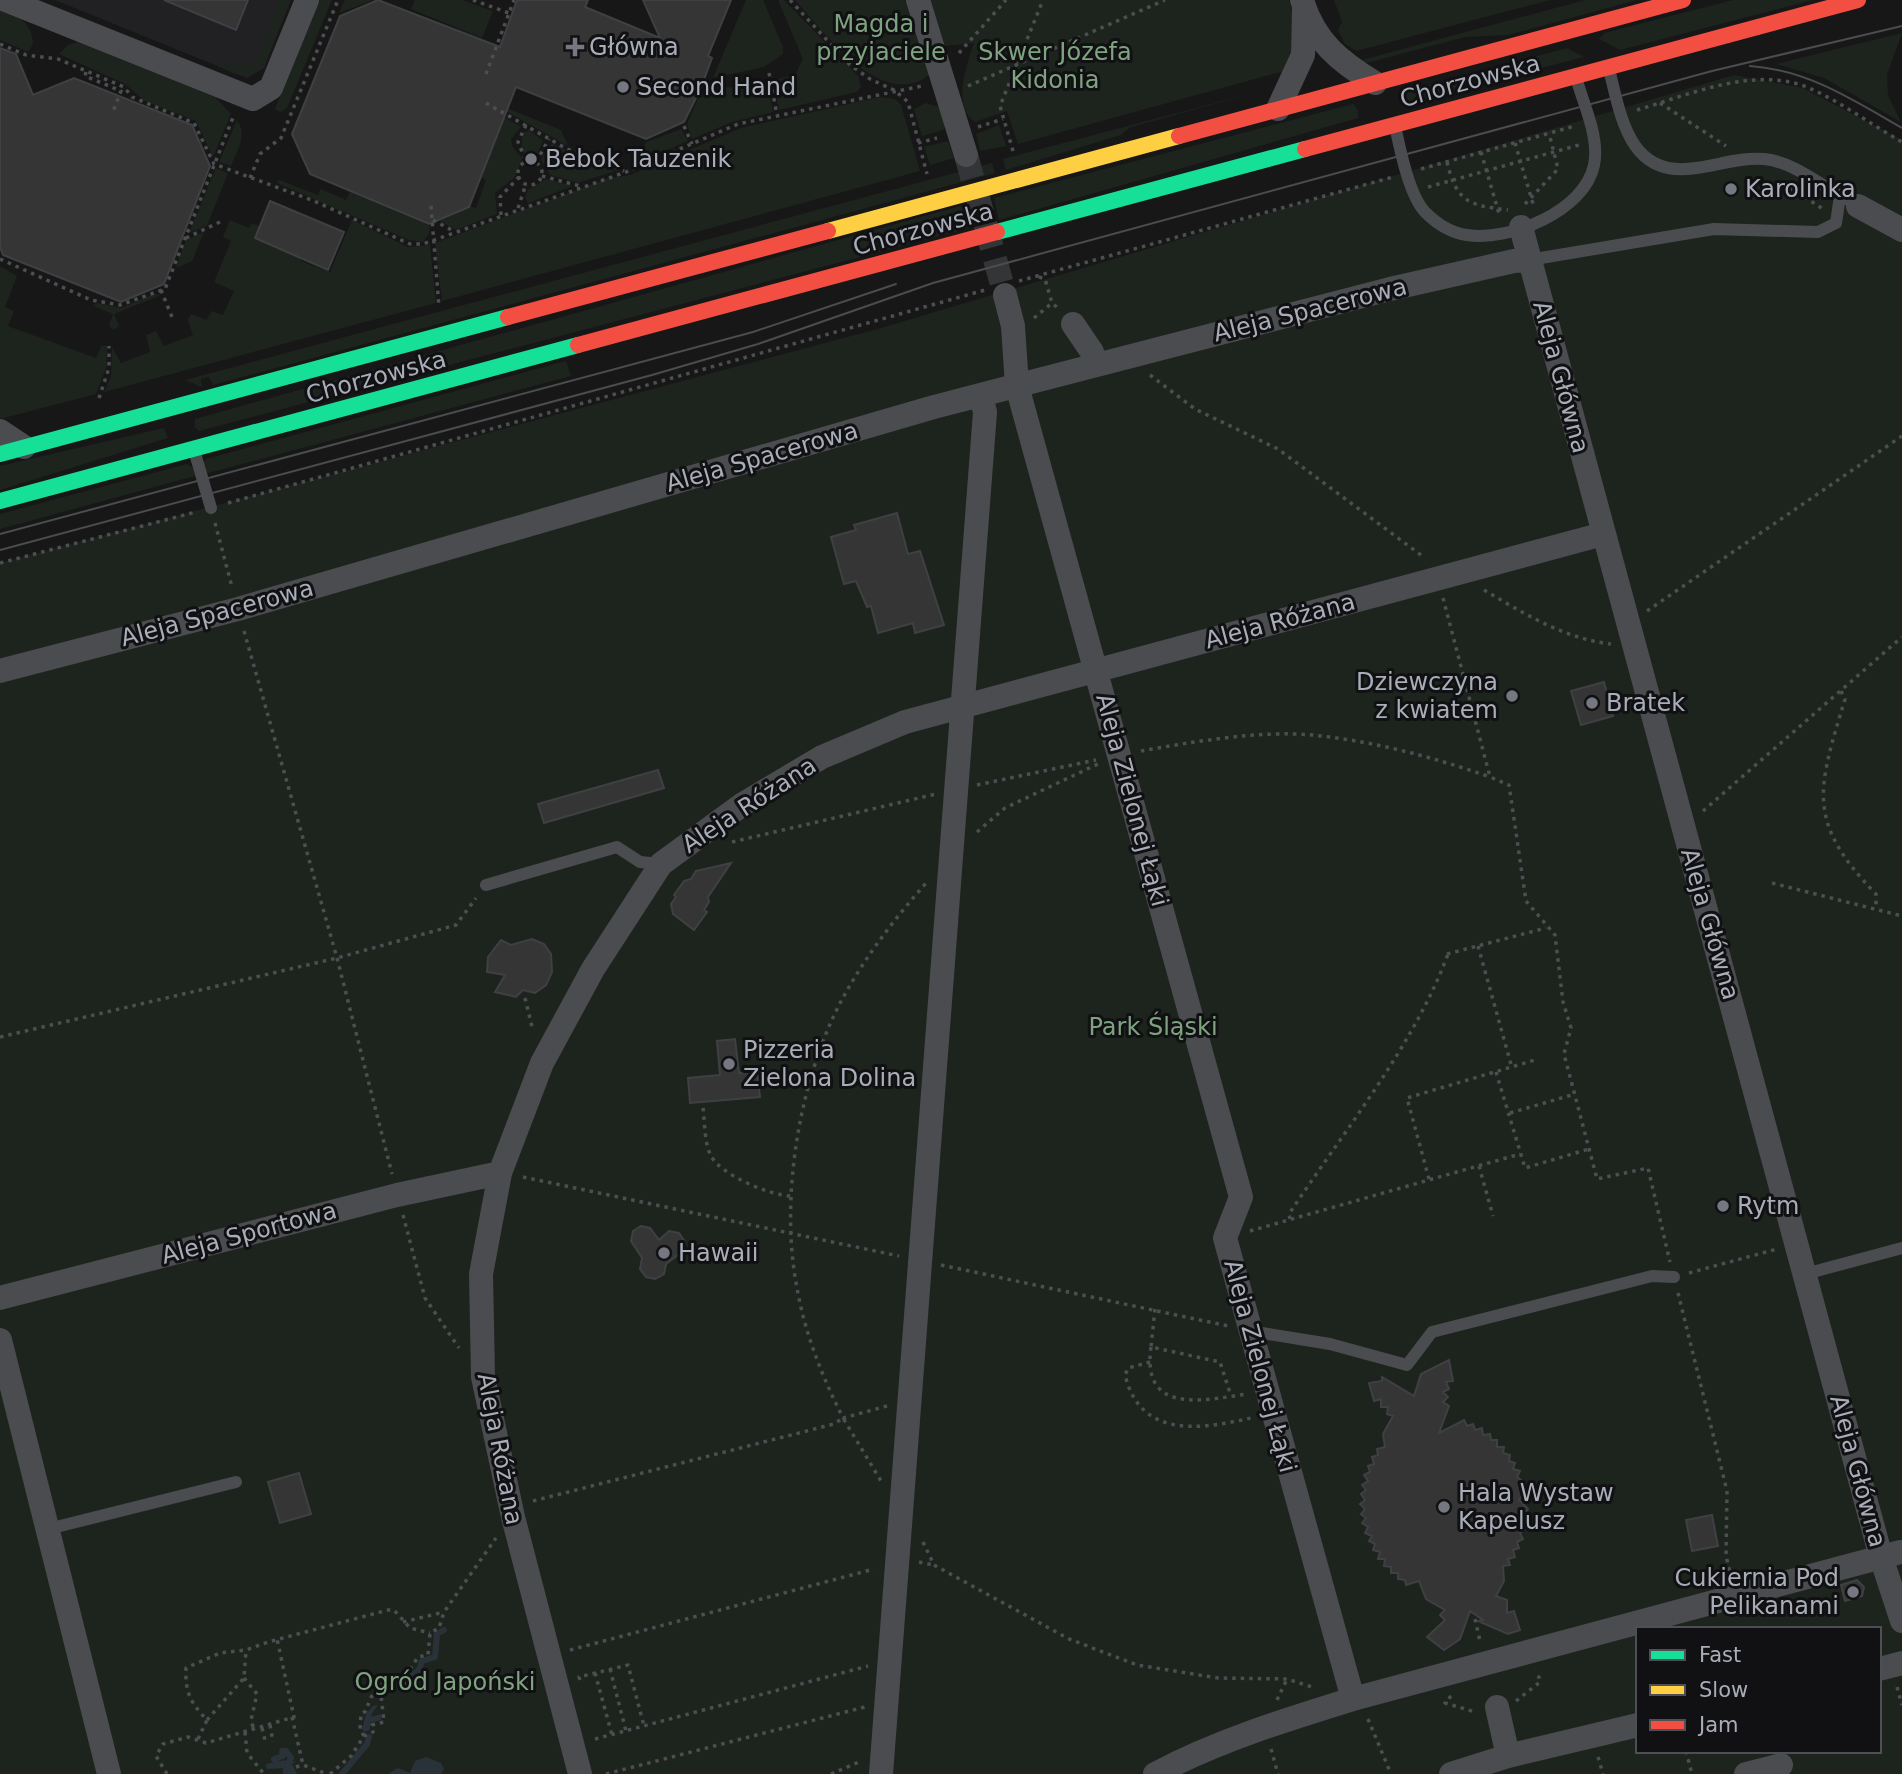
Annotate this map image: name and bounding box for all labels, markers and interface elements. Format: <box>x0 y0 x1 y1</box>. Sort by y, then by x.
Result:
park label: Magda i przyjaciele <box>816 10 946 66</box>
place label: Główna <box>589 33 679 61</box>
park label: Skwer Józefa Kidonia <box>978 38 1132 94</box>
marker: Główna <box>567 39 583 55</box>
street label: Chorzowska <box>1397 49 1543 113</box>
place label: Second Hand <box>637 73 796 101</box>
marker: Second Hand <box>615 79 631 95</box>
place label: Bebok Tauzenik <box>545 145 732 173</box>
marker: Bebok Tauzenik <box>523 151 539 167</box>
place label: Karolinka <box>1745 175 1856 203</box>
marker: Karolinka <box>1723 181 1739 197</box>
street label: Chorzowska <box>850 197 996 261</box>
street label: Aleja Spacerowa <box>1210 272 1410 348</box>
street label: Aleja Główna <box>1527 298 1595 456</box>
street label: Chorzowska <box>303 345 449 409</box>
street label: Aleja Spacerowa <box>663 416 861 498</box>
street label: Aleja Spacerowa <box>118 574 316 652</box>
street label: Aleja Różana <box>1202 588 1358 654</box>
place label: Dziewczyna z kwiatem <box>1356 668 1498 724</box>
marker: Dziewczyna z kwiatem <box>1504 688 1520 704</box>
place label: Bratek <box>1606 689 1685 717</box>
street label: Aleja Zielonej Łąki <box>1090 691 1174 909</box>
marker: Bratek <box>1584 695 1600 711</box>
street label: Aleja Różana <box>677 751 821 859</box>
street label: Aleja Główna <box>1675 845 1745 1003</box>
park label: Park Śląski <box>1088 1011 1218 1041</box>
place label: Pizzeria Zielona Dolina <box>743 1036 916 1092</box>
marker: Pizzeria Zielona Dolina <box>721 1056 737 1072</box>
place label: Rytm <box>1737 1192 1799 1220</box>
street label: Aleja Sportowa <box>158 1196 340 1270</box>
marker: Rytm <box>1715 1198 1731 1214</box>
place label: Hawaii <box>678 1239 758 1267</box>
marker: Hawaii <box>656 1245 672 1261</box>
street label: Aleja Zielonej Łąki <box>1218 1257 1302 1475</box>
street label: Aleja Różana <box>472 1371 528 1527</box>
street label: Aleja Główna <box>1824 1392 1892 1550</box>
place label: Hala Wystaw Kapelusz <box>1458 1479 1614 1535</box>
marker: Hala Wystaw Kapelusz <box>1436 1499 1452 1515</box>
place label: Cukiernia Pod Pelikanami <box>1675 1564 1839 1620</box>
marker: Cukiernia Pod Pelikanami <box>1845 1584 1861 1600</box>
legend <box>1636 1627 1881 1753</box>
text: Fast <box>1699 1643 1741 1667</box>
park label: Ogród Japoński <box>355 1668 536 1696</box>
text: Slow <box>1699 1678 1748 1702</box>
text: Jam <box>1697 1713 1739 1737</box>

